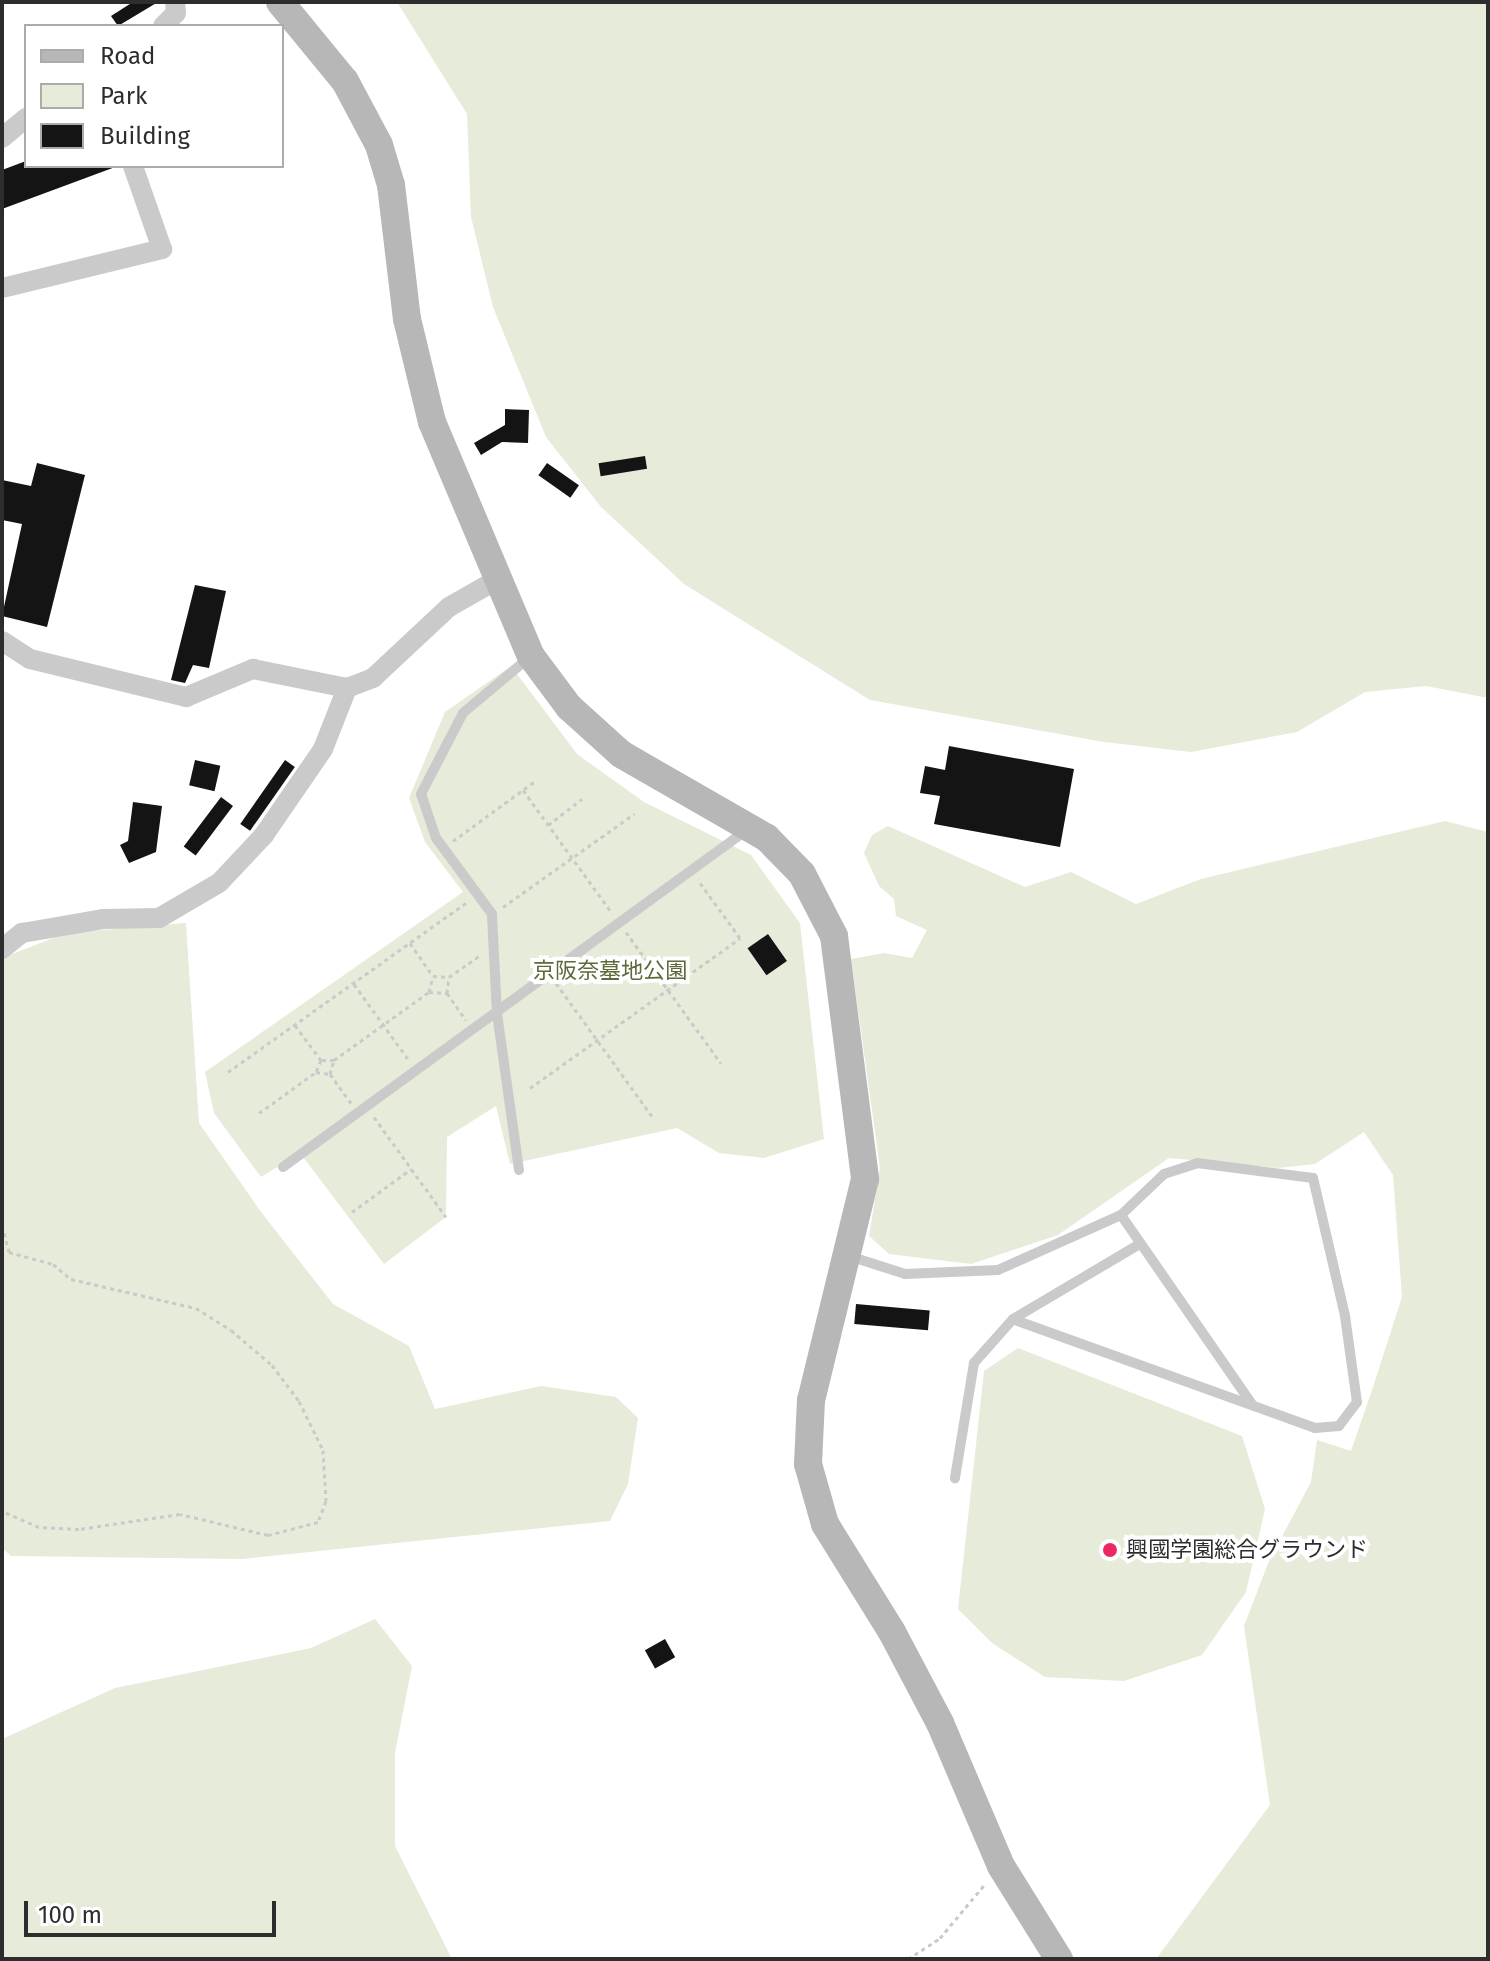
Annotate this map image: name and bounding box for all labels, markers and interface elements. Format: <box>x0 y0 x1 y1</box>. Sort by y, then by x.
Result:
legend <box>24 24 284 168</box>
text: Road <box>100 42 155 70</box>
text: Park <box>100 82 147 110</box>
text: Building <box>100 122 190 150</box>
park label: 京阪奈墓地公園 <box>533 958 687 984</box>
place label: 興國学園総合グラウンド <box>1126 1537 1368 1563</box>
marker: 興國学園総合グラウンド <box>1101 1541 1119 1559</box>
scale bar <box>28 1885 280 1935</box>
text: 100 m <box>38 1901 102 1929</box>

